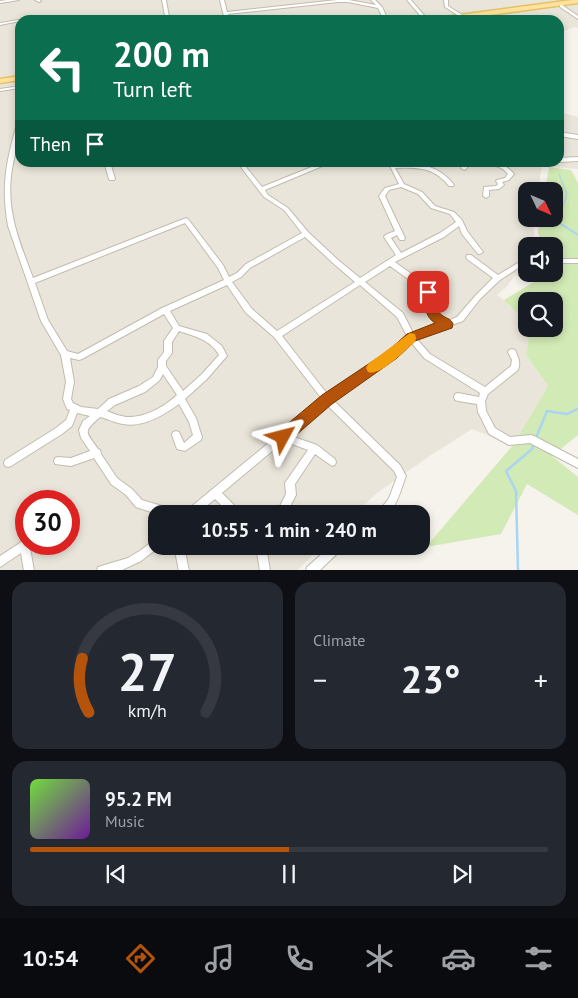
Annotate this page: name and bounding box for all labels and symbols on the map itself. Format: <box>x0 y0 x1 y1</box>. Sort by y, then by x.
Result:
north arrow <box>518 182 562 228</box>
pin <box>407 271 449 313</box>
position arrow <box>256 410 308 462</box>
speed limit sign: 30 <box>15 490 80 555</box>

